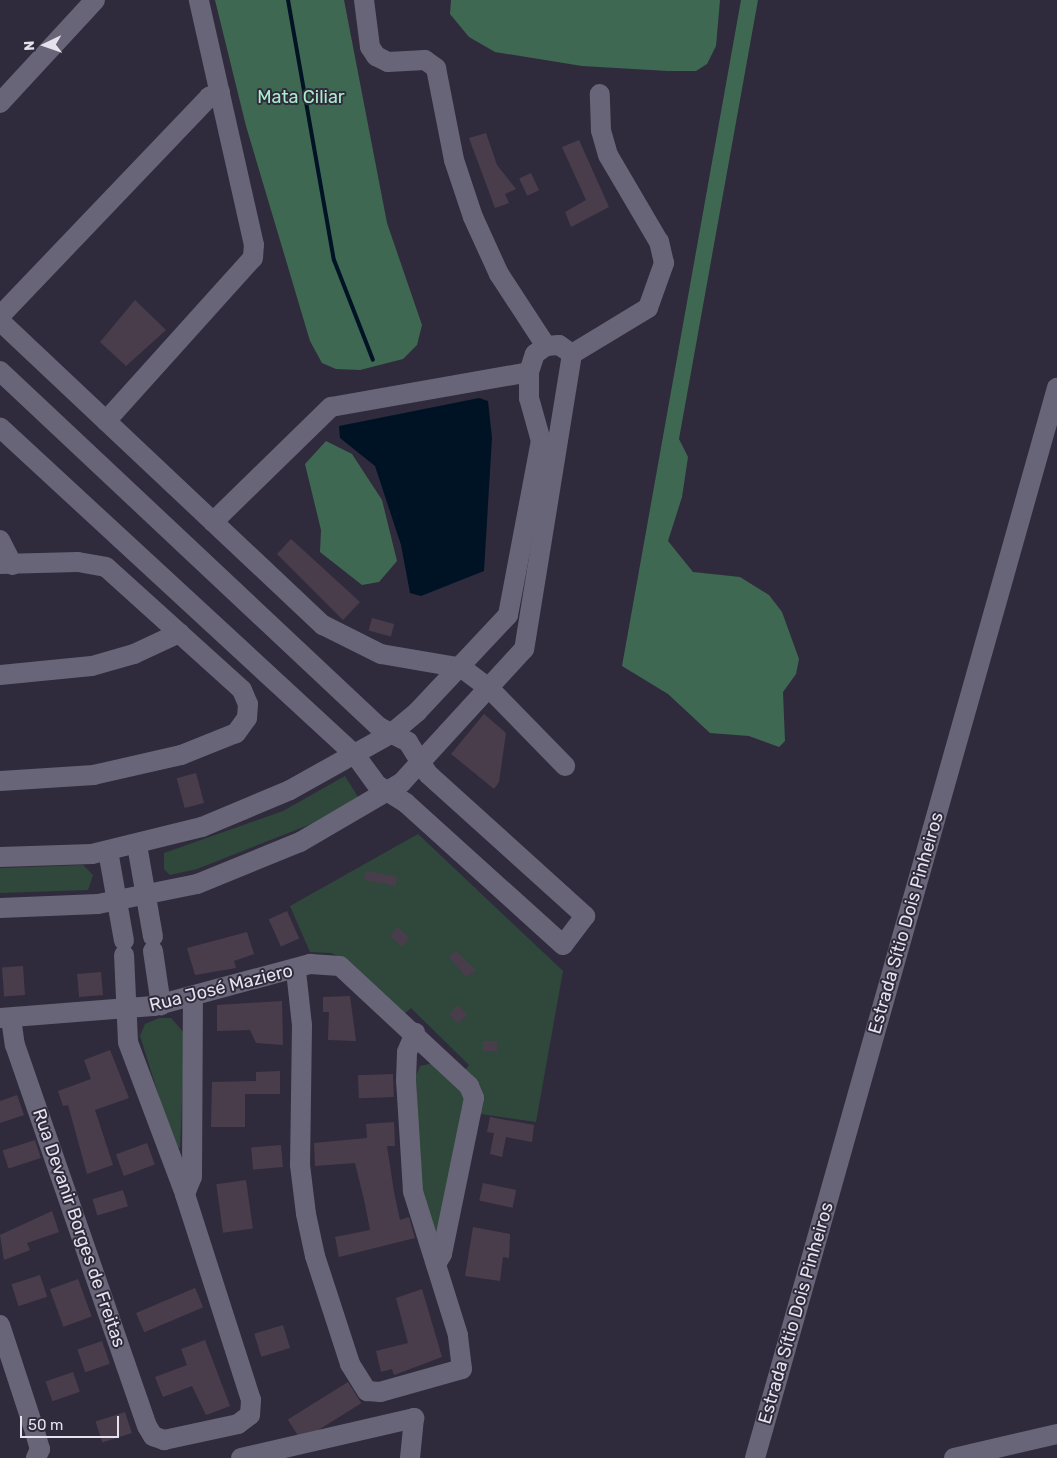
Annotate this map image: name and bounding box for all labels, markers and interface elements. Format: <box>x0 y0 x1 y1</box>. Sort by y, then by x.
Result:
north arrow <box>20 20 70 70</box>
text: N <box>21 40 38 51</box>
park label: Mata Ciliar <box>257 86 345 108</box>
street label: Estrada Sítio Dois Pinheiros <box>864 810 948 1036</box>
street label: Rua José Maziero <box>147 960 295 1016</box>
street label: Rua Devanir Borges de Freitas <box>28 1106 130 1350</box>
street label: Estrada Sítio Dois Pinheiros <box>754 1200 838 1426</box>
scale bar <box>22 1406 121 1438</box>
text: 50 m <box>28 1416 63 1434</box>

